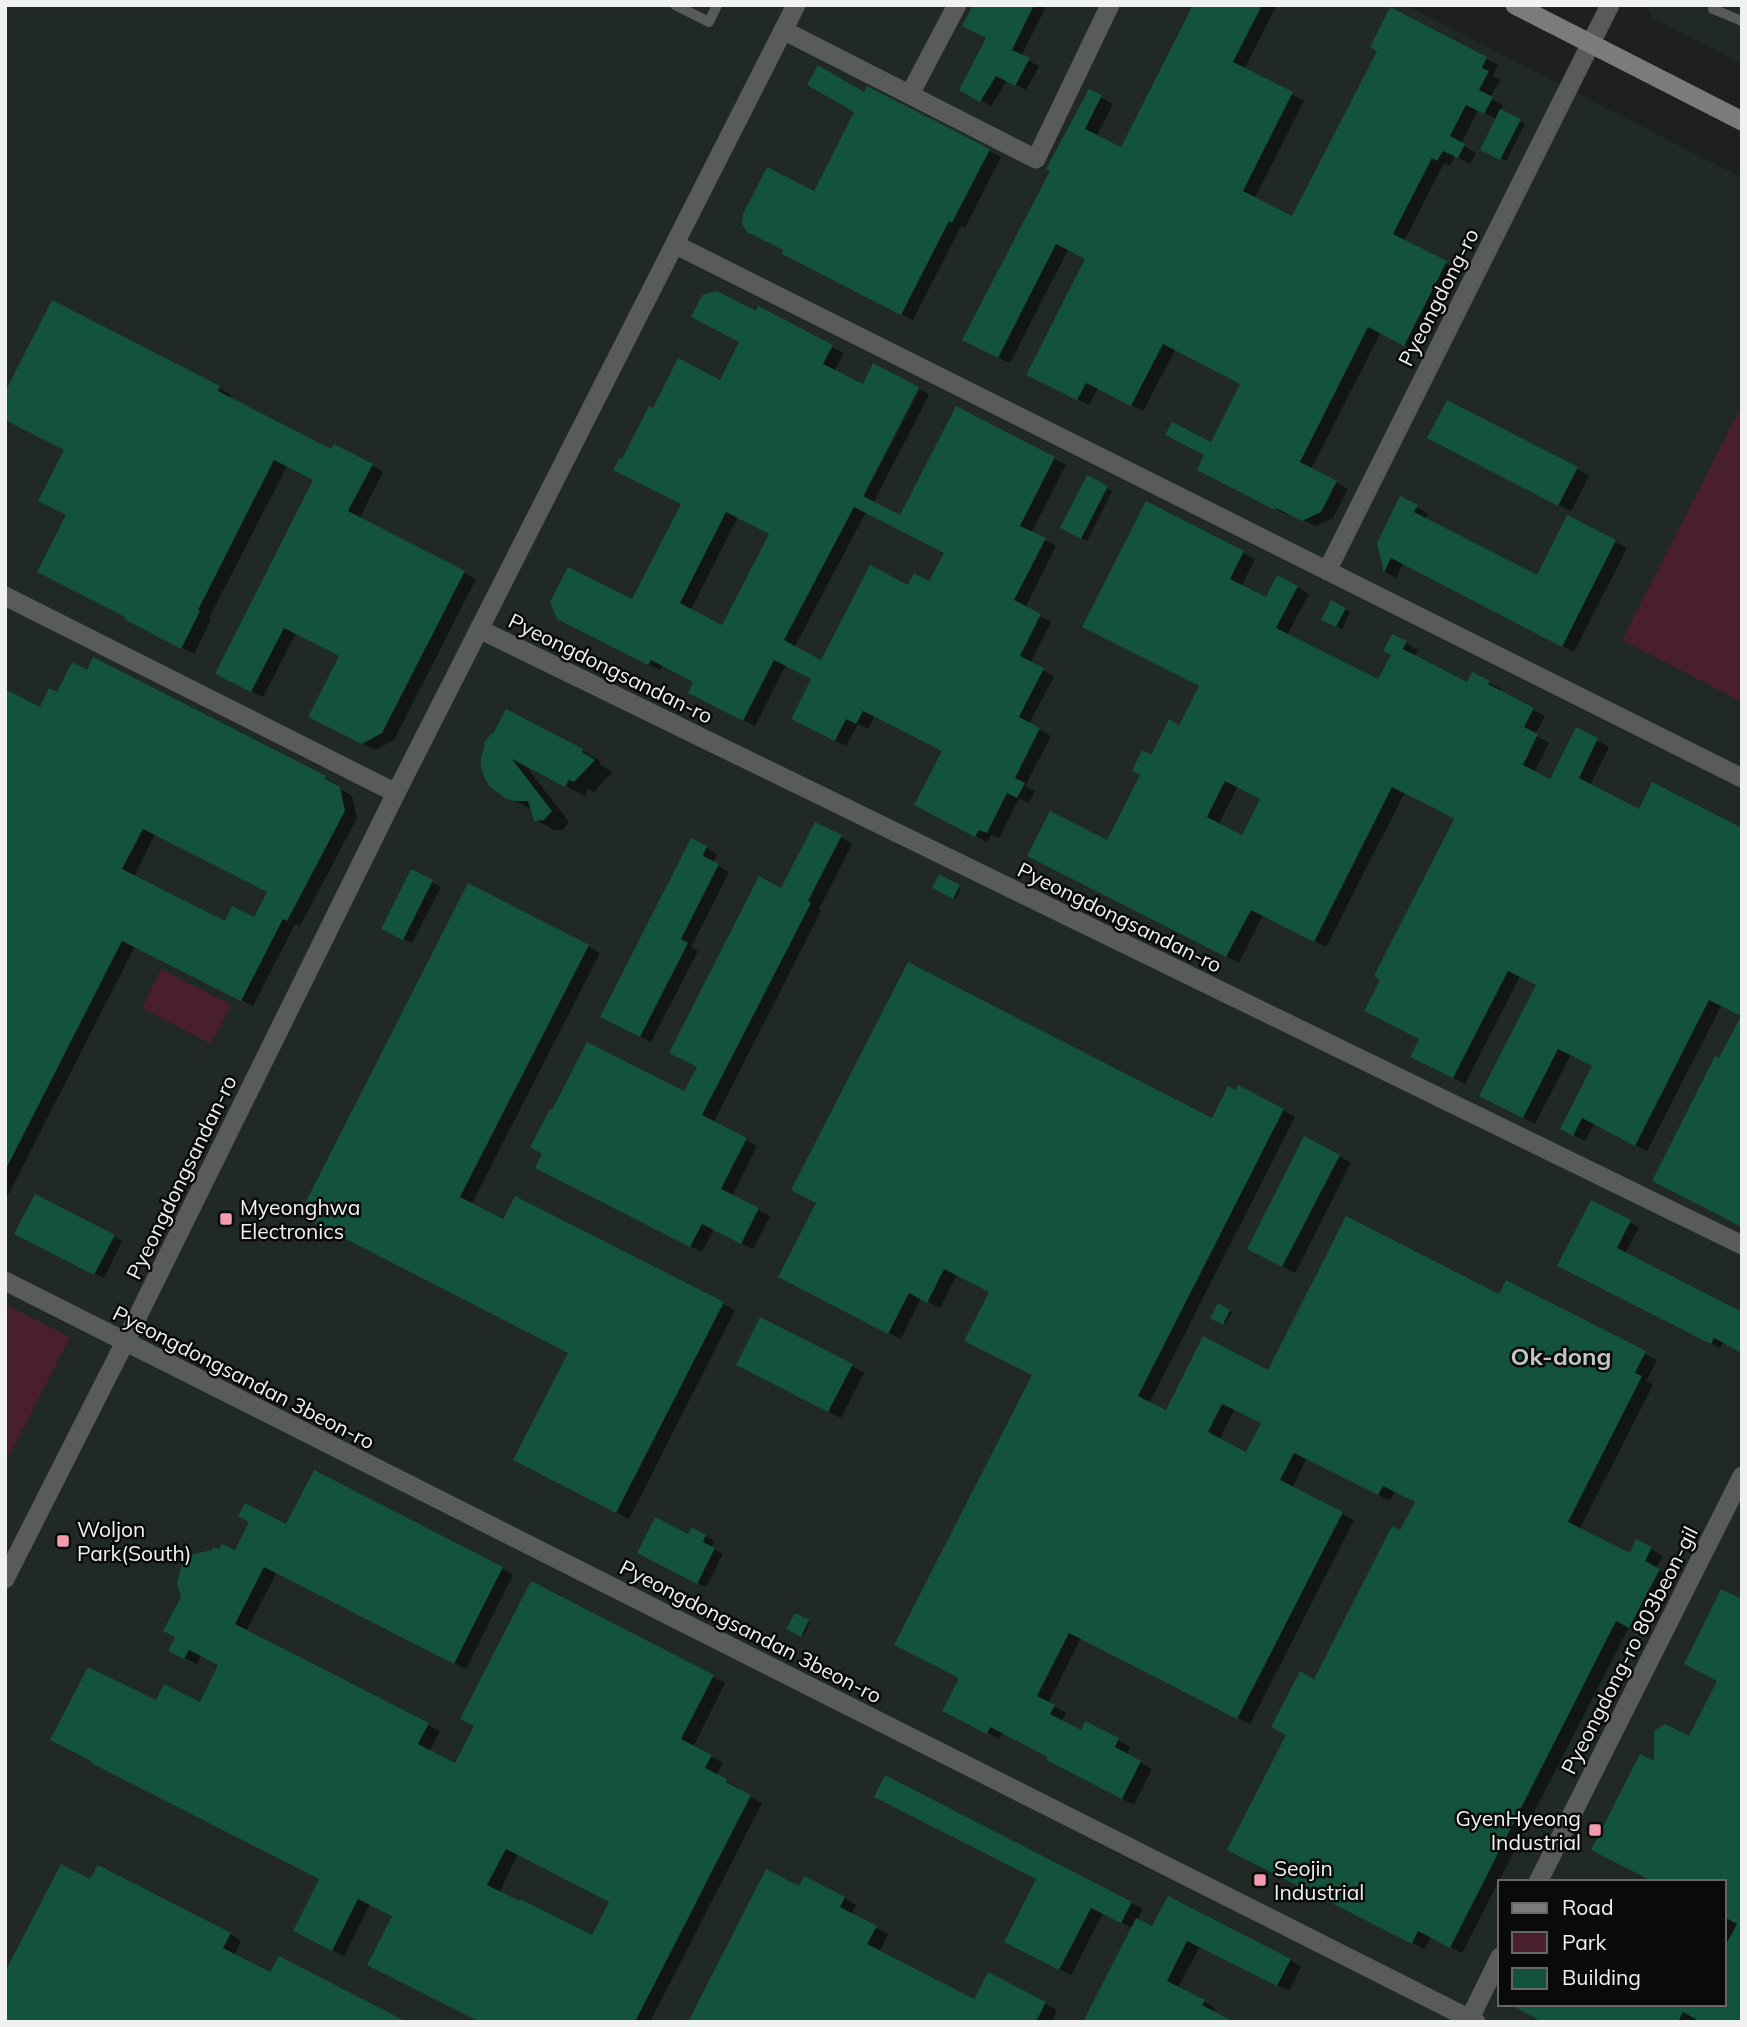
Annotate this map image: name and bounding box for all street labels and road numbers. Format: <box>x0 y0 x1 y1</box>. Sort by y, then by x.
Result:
street label: Pyeongdong-ro <box>1392 224 1484 370</box>
street label: Pyeongdongsandan-ro <box>505 607 717 729</box>
street label: Pyeongdongsandan-ro <box>1014 856 1226 978</box>
street label: Pyeongdongsandan-ro <box>120 1071 242 1283</box>
street label: Pyeongdongsandan 3beon-ro <box>109 1300 379 1454</box>
street label: Pyeongdong-ro 803beon-gil <box>1555 1522 1703 1778</box>
street label: Pyeongdongsandan 3beon-ro <box>616 1554 886 1708</box>

